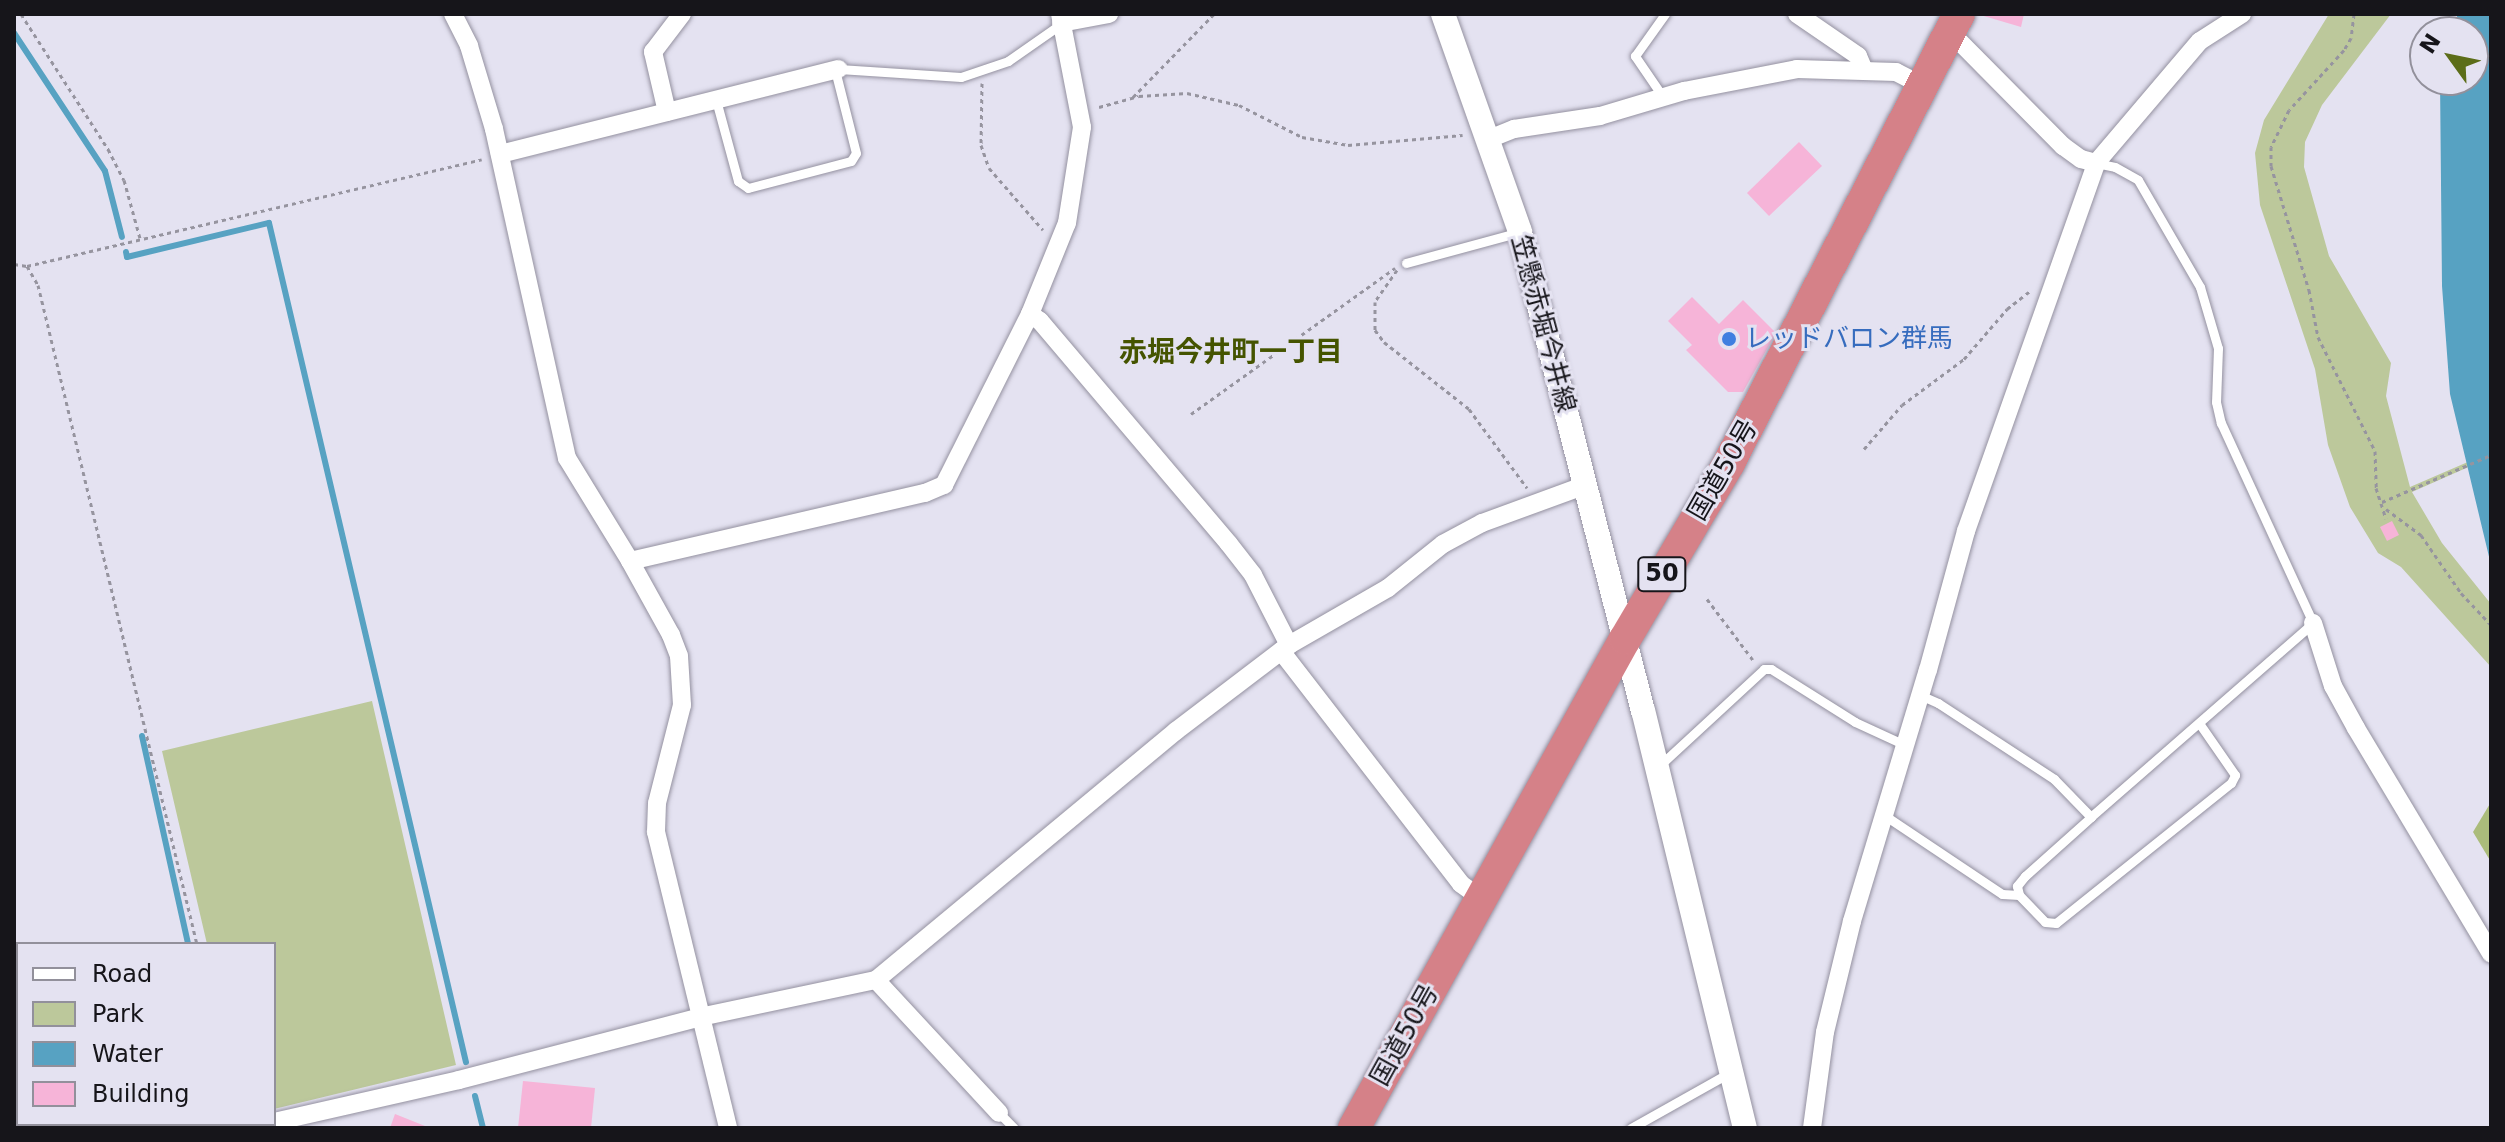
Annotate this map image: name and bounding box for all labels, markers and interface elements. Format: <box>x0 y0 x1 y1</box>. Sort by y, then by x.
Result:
north arrow <box>2409 16 2489 96</box>
text: N <box>2415 29 2446 58</box>
street label: 笠懸赤堀今井線 <box>1504 232 1582 416</box>
place label: レッドバロン群馬 <box>1745 323 1953 355</box>
marker: レッドバロン群馬 <box>1720 330 1738 348</box>
district label: 赤堀今井町一丁目 <box>1119 335 1343 369</box>
street label: 国道50号 <box>1682 414 1764 526</box>
road number: 50 <box>1636 554 1688 594</box>
legend <box>16 942 276 1126</box>
text: Road <box>92 960 152 988</box>
street label: 国道50号 <box>1364 979 1446 1091</box>
text: Park <box>92 1000 144 1028</box>
text: Water <box>92 1040 163 1068</box>
text: Building <box>92 1080 189 1108</box>

